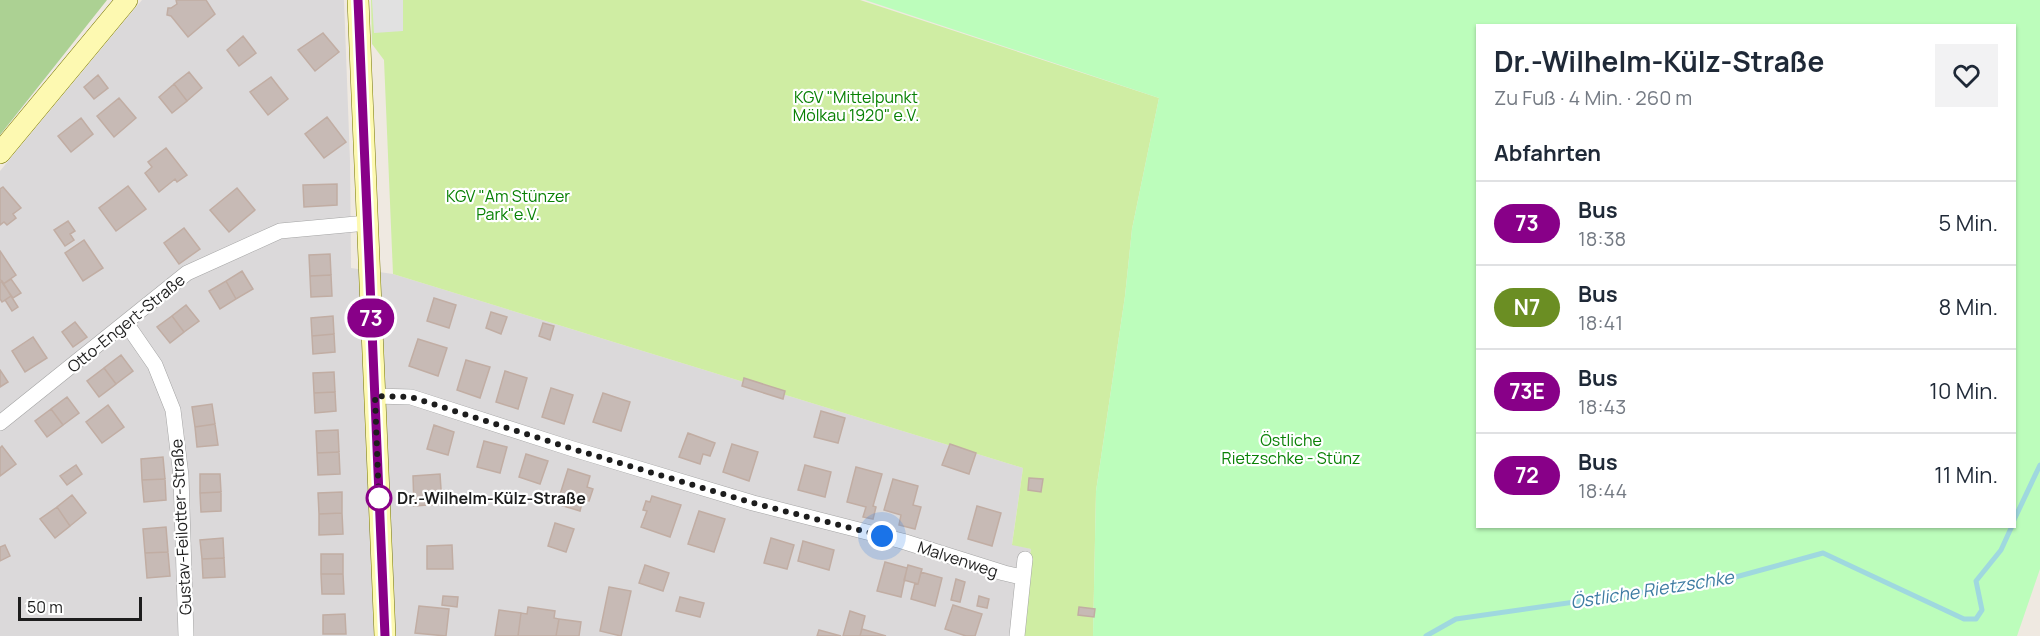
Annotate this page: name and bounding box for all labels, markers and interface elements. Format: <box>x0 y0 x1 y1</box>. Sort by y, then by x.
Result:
text: Dr.-Wilhelm-Külz-Straße <box>1494 42 1824 80</box>
button: heart <box>1935 44 1998 107</box>
text: Zu Fuß · 4 Min. · 260 m <box>1494 84 1692 111</box>
park label: KGV "Mittelpunkt Mölkau 1920" e.V. <box>793 86 919 126</box>
text: Abfahrten <box>1494 138 1601 168</box>
park label: KGV "Am Stünzer Park"e.V. <box>446 185 570 225</box>
text: Bus <box>1578 195 1618 225</box>
text: 5 Min. <box>1939 208 1998 238</box>
text: 73 <box>1515 209 1539 237</box>
text: 18:38 <box>1578 225 1626 252</box>
street label: Otto-Engert-Straße <box>63 269 189 377</box>
text: Bus <box>1578 279 1618 309</box>
text: 8 Min. <box>1939 292 1998 322</box>
text: N7 <box>1514 293 1540 321</box>
line badge: 73 <box>344 298 398 338</box>
text: 73 <box>359 304 383 332</box>
text: 18:41 <box>1578 309 1623 336</box>
text: Bus <box>1578 363 1618 393</box>
text: 10 Min. <box>1929 376 1998 406</box>
text: 73E <box>1509 377 1545 405</box>
text: 18:43 <box>1578 393 1626 420</box>
park label: Östliche Rietzschke - Stünz <box>1222 429 1360 469</box>
street label: Gustav-Feilotter-Straße <box>165 438 197 616</box>
text: Bus <box>1578 447 1618 477</box>
text: 11 Min. <box>1934 460 1998 490</box>
text: 72 <box>1515 461 1539 489</box>
text: 18:44 <box>1578 477 1627 504</box>
marker: Dr.-Wilhelm-Külz-Straße <box>366 485 392 511</box>
place label: Dr.-Wilhelm-Külz-Straße <box>397 487 586 509</box>
your location <box>867 521 897 551</box>
street label: Malvenweg <box>915 536 1001 582</box>
water label: Östliche Rietzschke <box>1568 564 1737 614</box>
scale bar <box>18 594 142 622</box>
text: 50 m <box>27 596 63 618</box>

